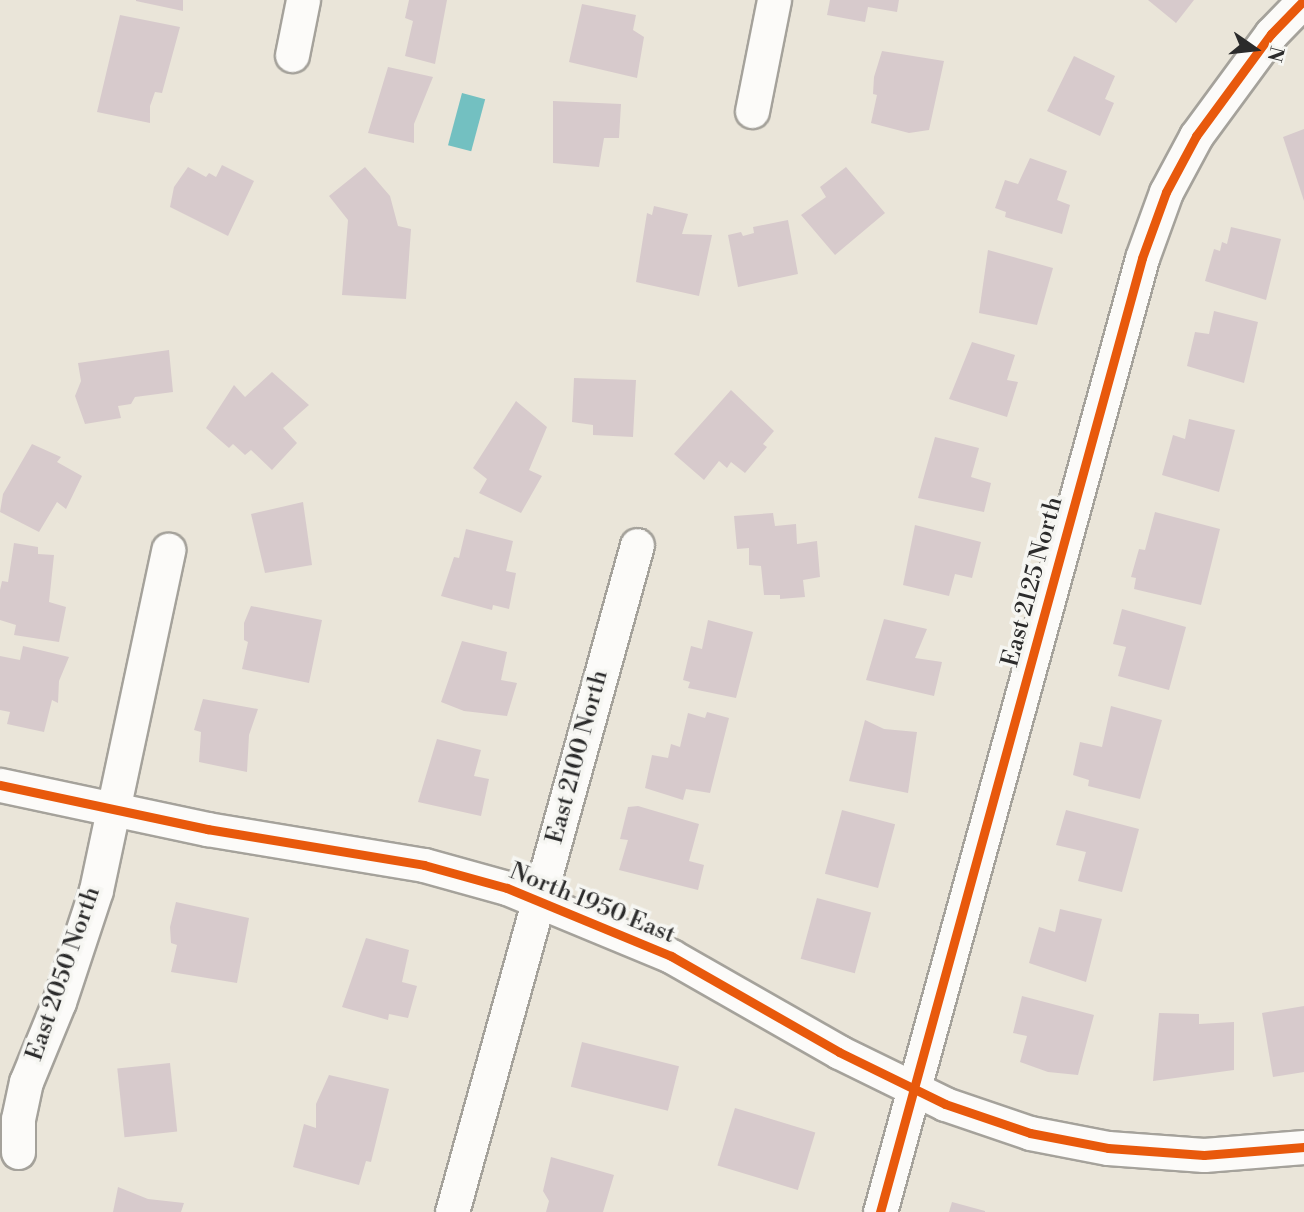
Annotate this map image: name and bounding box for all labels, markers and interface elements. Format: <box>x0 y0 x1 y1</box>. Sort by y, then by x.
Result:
north arrow <box>1220 14 1290 84</box>
text: N <box>1262 44 1289 64</box>
street label: East 2125 North <box>996 494 1070 670</box>
street label: East 2100 North <box>541 667 615 847</box>
street label: North 1950 East <box>505 858 679 950</box>
street label: East 2050 North <box>21 883 107 1065</box>

